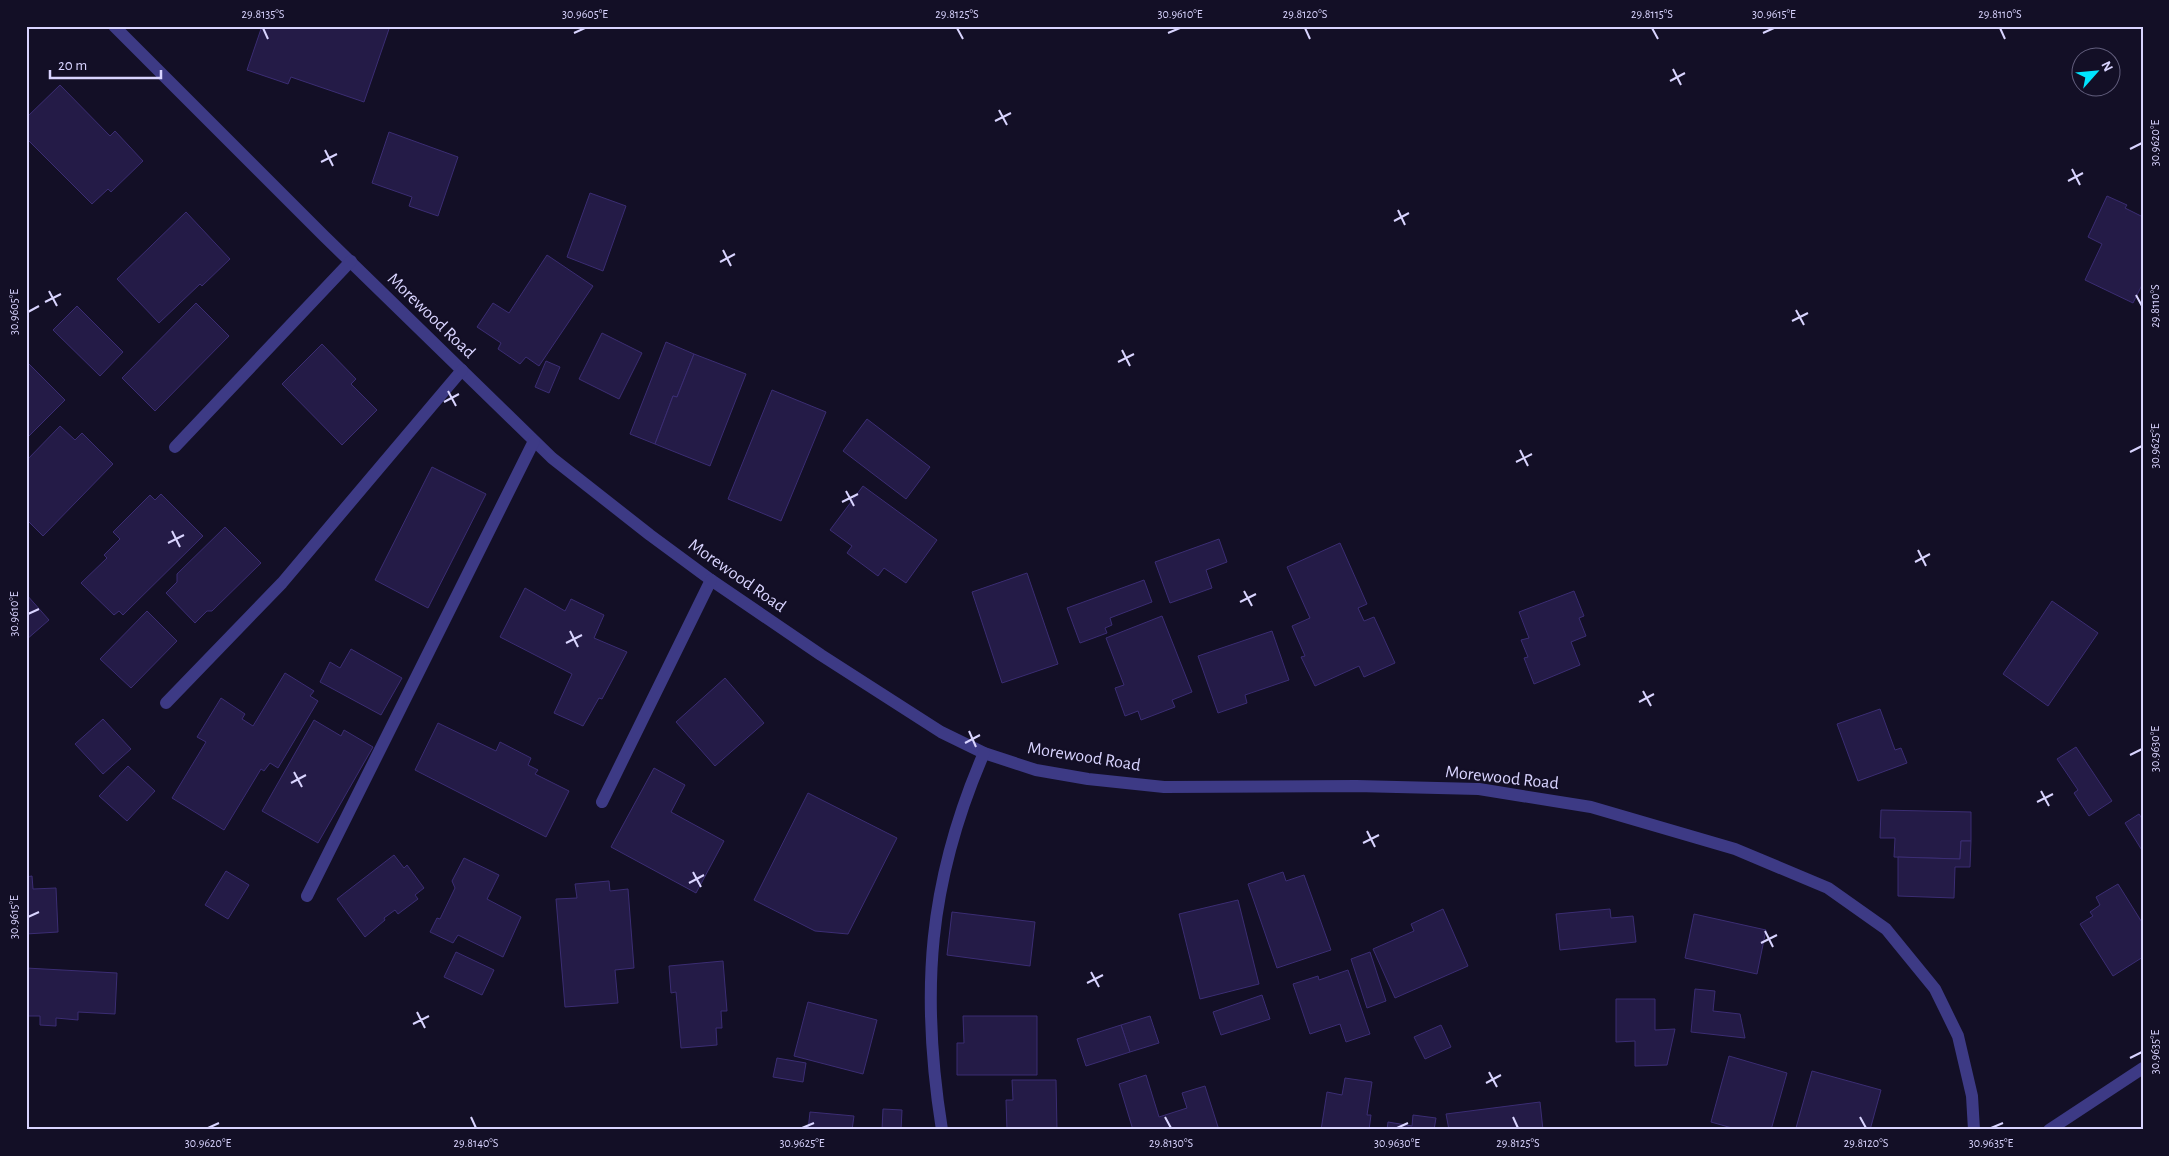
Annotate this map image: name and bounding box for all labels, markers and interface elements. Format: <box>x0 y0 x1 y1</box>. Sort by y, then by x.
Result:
text: 29.8135°S <box>242 8 285 20</box>
text: 30.9605°E <box>562 8 608 20</box>
text: 29.8125°S <box>935 8 979 20</box>
text: 30.9610°E <box>1157 8 1203 20</box>
text: 29.8120°S <box>1283 8 1328 20</box>
text: 29.8115°S <box>1631 8 1673 20</box>
text: 30.9615°E <box>1752 8 1796 20</box>
text: 29.8110°S <box>1978 8 2022 20</box>
scale bar <box>50 48 161 80</box>
north arrow <box>2072 48 2122 98</box>
text: 20 m <box>58 58 87 73</box>
text: N <box>2098 59 2115 74</box>
text: 30.9620°E <box>2149 120 2161 166</box>
street label: Morewood Road <box>384 270 478 362</box>
text: 29.8110°S <box>2149 284 2161 328</box>
text: 30.9605°E <box>8 289 20 335</box>
text: 30.9625°E <box>2149 423 2161 469</box>
street label: Morewood Road <box>685 536 789 616</box>
text: 30.9610°E <box>8 591 20 637</box>
text: 30.9630°E <box>2149 726 2161 772</box>
street label: Morewood Road <box>1026 739 1142 775</box>
street label: Morewood Road <box>1444 763 1560 793</box>
text: 30.9615°E <box>8 895 20 939</box>
text: 30.9635°E <box>2149 1030 2161 1074</box>
text: 30.9620°E <box>185 1137 231 1149</box>
text: 29.8140°S <box>454 1137 499 1149</box>
text: 30.9625°E <box>779 1137 825 1149</box>
text: 29.8130°S <box>1149 1137 1193 1149</box>
text: 30.9630°E <box>1374 1137 1420 1149</box>
text: 29.8125°S <box>1496 1137 1540 1149</box>
text: 29.8120°S <box>1844 1137 1889 1149</box>
text: 30.9635°E <box>1969 1137 2013 1149</box>

